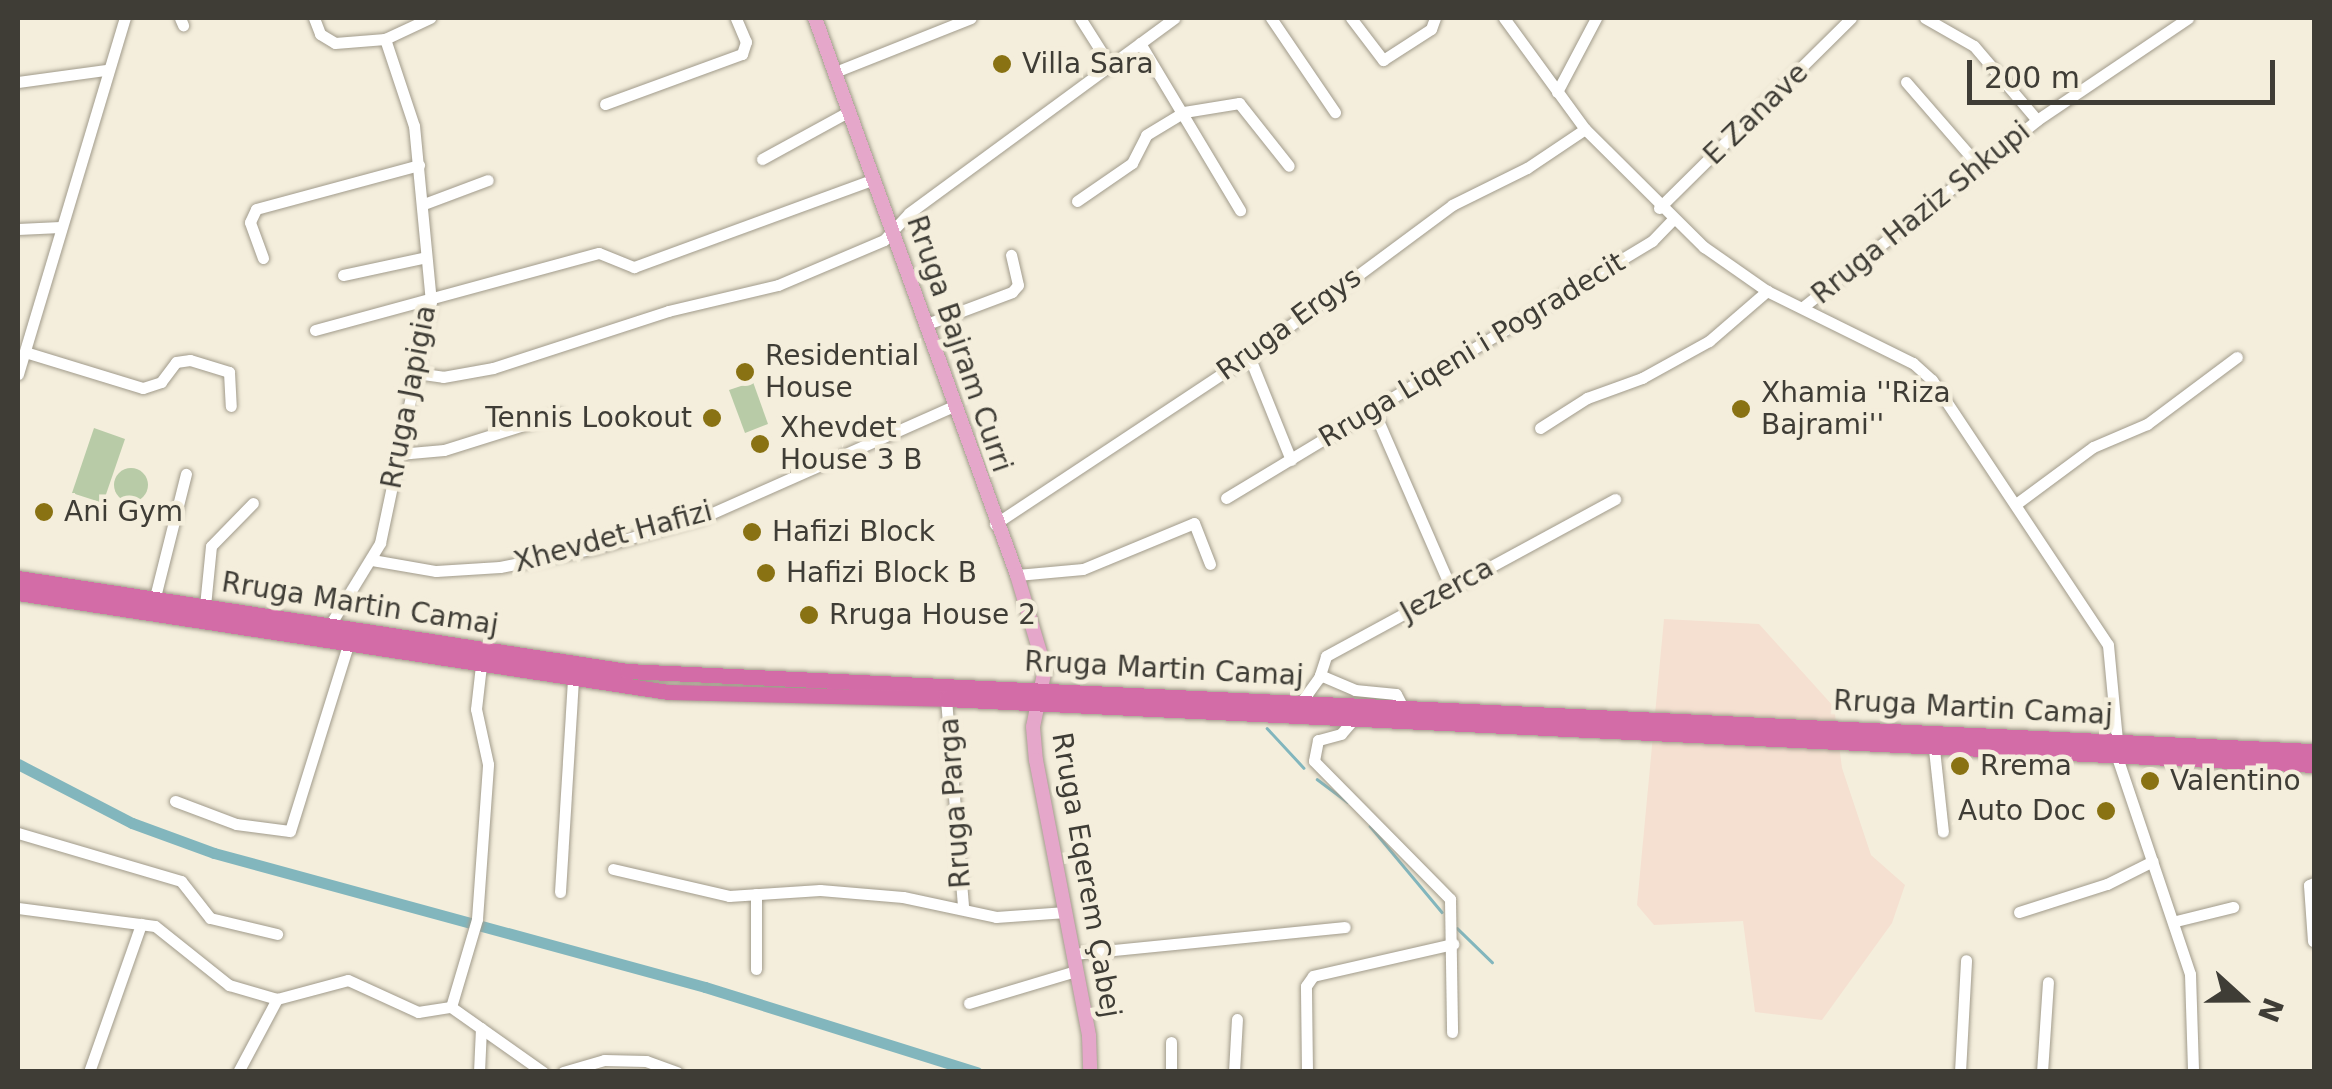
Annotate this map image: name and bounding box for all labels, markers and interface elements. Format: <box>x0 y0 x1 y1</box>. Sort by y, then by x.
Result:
scale bar <box>1972 40 2280 102</box>
place label: Villa Sara <box>1022 47 1154 81</box>
marker: Villa Sara <box>991 53 1013 75</box>
street label: E Zanave <box>1697 56 1815 172</box>
text: 200 m <box>1984 60 2080 95</box>
street label: Rruga Haziz Shkupi <box>1805 115 2037 311</box>
street label: Rruga Bajram Curri <box>899 211 1019 477</box>
street label: Rruga Liqeni i Pogradecit <box>1313 245 1631 455</box>
street label: Rruga Ergys <box>1210 260 1368 388</box>
street label: Rruga Japigia <box>375 302 443 492</box>
place label: Residential House <box>765 339 919 405</box>
marker: Residential House <box>734 361 756 383</box>
place label: Xhamia ''Riza Bajrami'' <box>1761 376 1951 442</box>
marker: Xhamia ''Riza Bajrami'' <box>1730 398 1752 420</box>
place label: Tennis Lookout <box>485 401 692 435</box>
marker: Tennis Lookout <box>701 407 723 429</box>
place label: Xhevdet House 3 B <box>780 411 923 477</box>
marker: Xhevdet House 3 B <box>749 433 771 455</box>
street label: Xhevdet Hafizi <box>510 494 716 580</box>
place label: Ani Gym <box>64 495 183 529</box>
marker: Ani Gym <box>33 501 55 523</box>
place label: Hafizi Block <box>772 515 935 549</box>
marker: Hafizi Block <box>741 521 763 543</box>
street label: Jezerca <box>1395 551 1499 629</box>
place label: Hafizi Block B <box>786 556 977 590</box>
marker: Hafizi Block B <box>755 562 777 584</box>
street label: Rruga Martin Camaj <box>219 566 501 642</box>
place label: Rruga House 2 <box>829 598 1036 632</box>
marker: Rruga House 2 <box>798 604 820 626</box>
street label: Rruga Martin Camaj <box>1023 645 1305 693</box>
street label: Rruga Martin Camaj <box>1832 684 2114 732</box>
street label: Rruga Parga <box>932 716 978 890</box>
street label: Rruga Eqerem Çabej <box>1044 730 1128 1020</box>
place label: Rrema <box>1980 749 2072 783</box>
marker: Rrema <box>1949 755 1971 777</box>
place label: Valentino <box>2170 764 2301 798</box>
marker: Valentino <box>2139 770 2161 792</box>
place label: Auto Doc <box>1958 794 2086 828</box>
marker: Auto Doc <box>2095 800 2117 822</box>
north arrow <box>2192 949 2292 1049</box>
text: N <box>2251 993 2290 1027</box>

